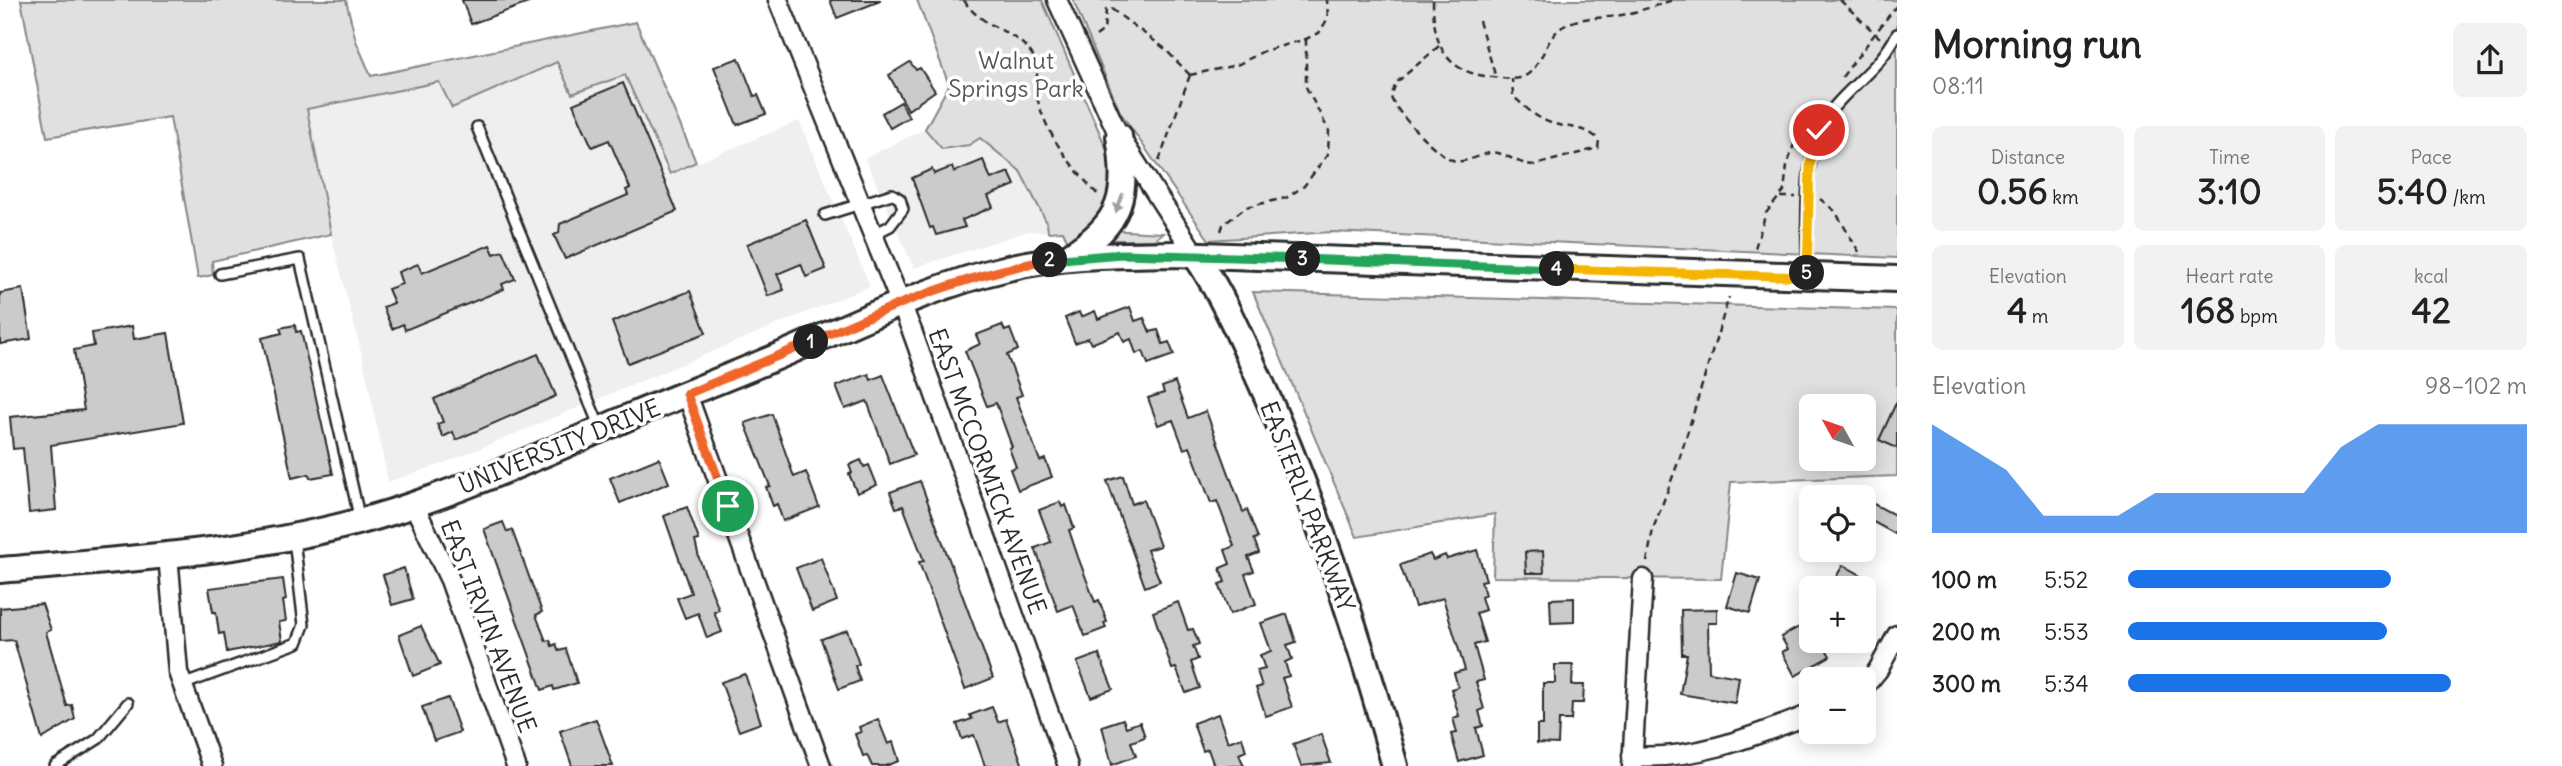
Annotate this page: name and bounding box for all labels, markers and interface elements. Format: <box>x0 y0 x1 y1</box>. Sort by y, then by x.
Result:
text: Morning run <box>1932 21 2142 68</box>
button: share <box>2453 23 2527 97</box>
park label: Walnut Springs Park <box>948 45 1084 103</box>
text: 08:11 <box>1932 71 1984 100</box>
pin <box>1789 100 1849 160</box>
icon: check <box>1800 111 1838 149</box>
text: Distance <box>1991 145 2065 169</box>
text: Time <box>2209 145 2250 169</box>
text: Pace <box>2411 145 2452 169</box>
text: 0.56 <box>1977 169 2048 213</box>
text: 3:10 <box>2197 169 2262 213</box>
text: 5:40 <box>2377 169 2448 213</box>
text: km <box>2048 185 2079 209</box>
text: /km <box>2448 185 2486 209</box>
one-way arrow <box>1113 193 1124 214</box>
pin: 3 <box>1286 242 1320 276</box>
pin: 2 <box>1032 243 1068 278</box>
text: 3 <box>1297 246 1308 270</box>
text: 2 <box>1044 247 1055 271</box>
pin: 4 <box>1540 252 1574 286</box>
text: 4 <box>1551 256 1562 280</box>
pin: 5 <box>1790 256 1825 290</box>
text: 5 <box>1801 260 1812 284</box>
text: Elevation <box>1989 264 2067 288</box>
text: Heart rate <box>2185 264 2274 288</box>
text: kcal <box>2414 264 2448 288</box>
text: 4 <box>2007 288 2027 332</box>
text: 168 <box>2181 288 2235 332</box>
text: 42 <box>2411 288 2451 332</box>
text: m <box>2027 304 2049 328</box>
text: bpm <box>2235 304 2278 328</box>
pin: 1 <box>794 324 828 360</box>
street label: EAST MCCORMICK AVENUE <box>922 324 1054 618</box>
text: 1 <box>807 329 814 353</box>
text: Elevation <box>1932 371 2026 400</box>
text: 98–102 m <box>2425 371 2527 400</box>
street label: UNIVERSITY DRIVE <box>454 392 664 500</box>
north arrow <box>1799 394 1876 471</box>
map controls <box>1799 394 1876 744</box>
street label: EASTERLY PARKWAY <box>1254 397 1362 615</box>
pin <box>698 476 758 536</box>
button: locate <box>1799 485 1876 562</box>
icon: arrive <box>709 487 747 525</box>
street label: EAST IRVIN AVENUE <box>435 515 543 737</box>
text: 100 m <box>1932 565 1997 594</box>
text: 5:52 <box>2044 565 2088 594</box>
button: + <box>1799 576 1876 653</box>
text: 200 m <box>1932 617 2001 646</box>
text: 5:53 <box>2044 617 2089 646</box>
button: − <box>1799 667 1876 744</box>
text: 300 m <box>1932 669 2001 698</box>
text: 5:34 <box>2044 669 2089 698</box>

